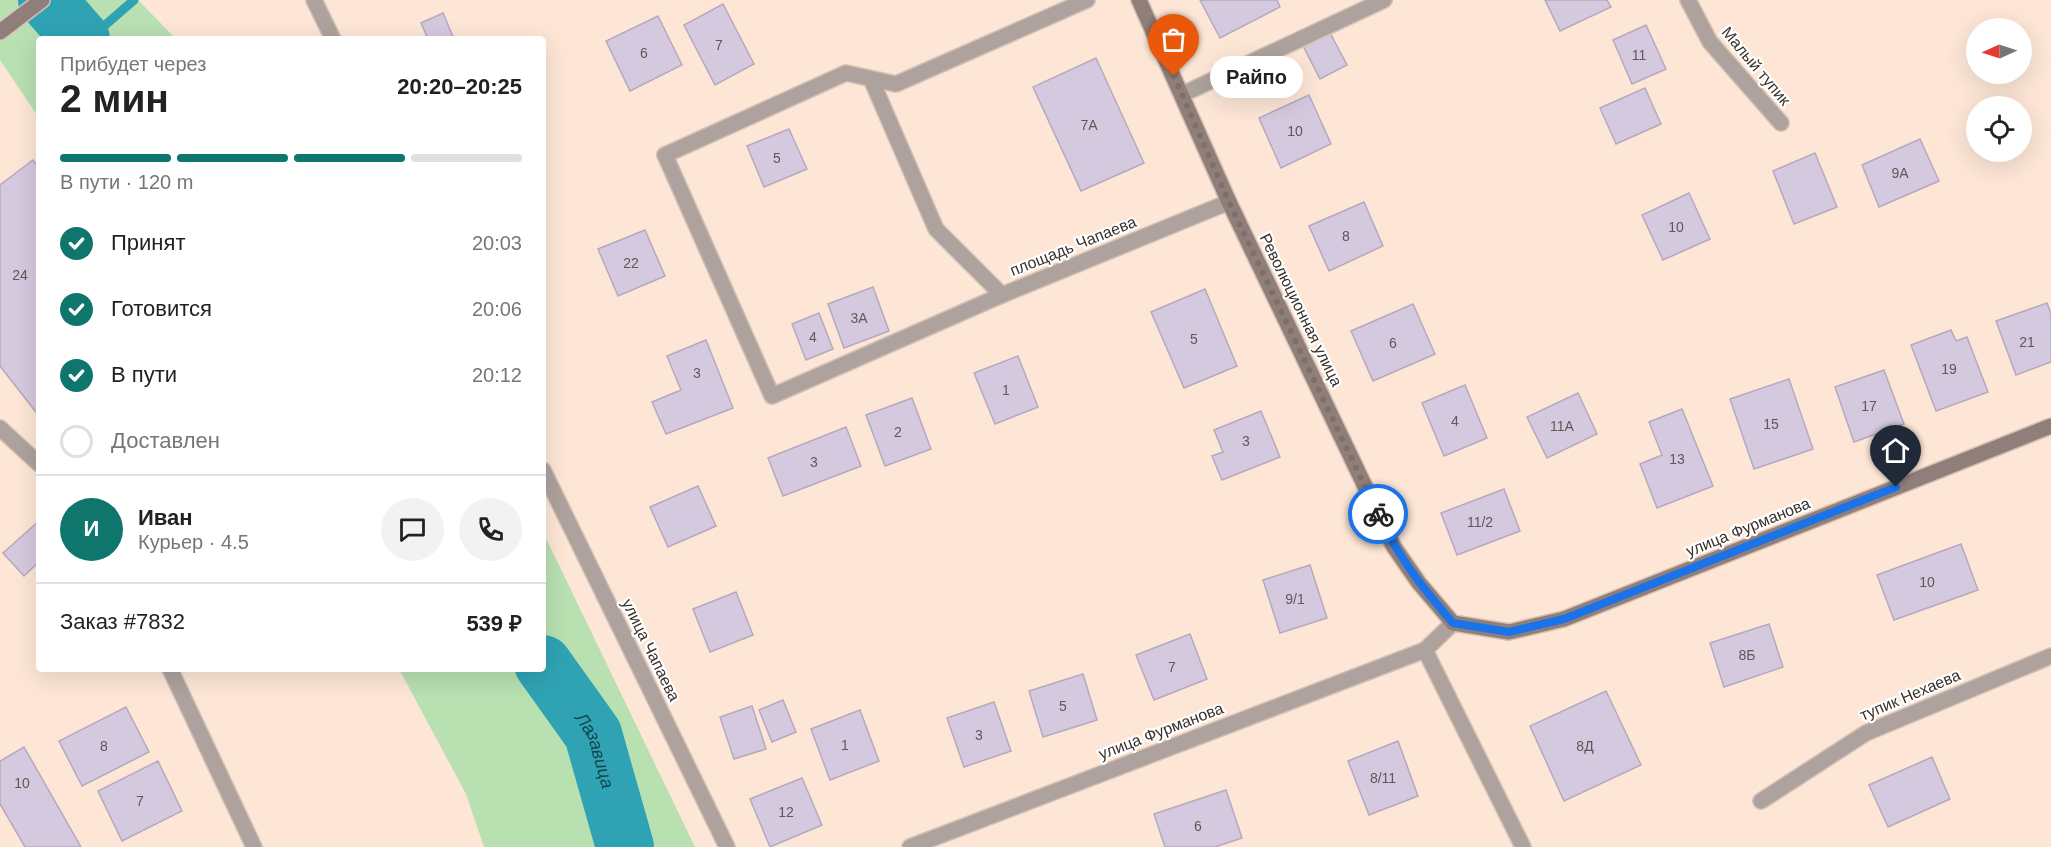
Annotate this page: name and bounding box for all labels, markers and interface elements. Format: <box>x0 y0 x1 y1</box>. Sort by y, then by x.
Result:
pin <box>1148 14 1199 76</box>
north arrow <box>1966 18 2032 84</box>
map controls <box>1966 18 2032 162</box>
icon: bag <box>1157 23 1190 56</box>
street label: Малый тупик <box>1718 23 1794 109</box>
house number: 7 <box>715 37 723 53</box>
house number: 6 <box>640 45 648 61</box>
house number: 11 <box>1632 47 1646 63</box>
text: Прибудет через <box>60 53 206 75</box>
callout: Райпо <box>1210 55 1303 97</box>
text: Райпо <box>1226 66 1287 88</box>
text: 20:20–20:25 <box>397 74 522 99</box>
text: 2 мин <box>60 77 169 120</box>
button: locate <box>1966 96 2032 162</box>
house number: 7А <box>1080 117 1098 133</box>
house number: 10 <box>1287 123 1303 139</box>
house number: 5 <box>773 150 781 166</box>
house number: 9А <box>1891 165 1909 181</box>
text: В пути · 120 m <box>60 171 193 193</box>
street label: площадь Чапаева <box>1007 213 1139 279</box>
house number: 10 <box>1668 219 1684 235</box>
icon: check <box>60 227 93 260</box>
house number: 8 <box>1342 228 1350 244</box>
text: Принят <box>111 230 185 255</box>
street label: Революционная улица <box>1257 231 1345 389</box>
text: 20:03 <box>472 232 522 254</box>
house number: 22 <box>623 255 639 271</box>
house number: 24 <box>12 267 28 283</box>
icon: check <box>60 293 93 326</box>
text: Готовится <box>111 296 212 321</box>
text: 20:06 <box>472 298 522 320</box>
house number: 3А <box>850 310 868 326</box>
house number: 4 <box>809 329 817 345</box>
house number: 5 <box>1190 331 1198 347</box>
house number: 21 <box>2019 334 2035 350</box>
house number: 6 <box>1389 335 1397 351</box>
icon: check <box>60 359 93 392</box>
house number: 19 <box>1941 361 1957 377</box>
text: В пути <box>111 362 177 387</box>
text: 20:12 <box>472 364 522 386</box>
house number: 3 <box>693 365 701 381</box>
house number: 1 <box>1002 382 1010 398</box>
house number: 17 <box>1861 398 1877 414</box>
house number: 4 <box>1451 413 1459 429</box>
house number: 15 <box>1763 416 1779 432</box>
house number: 11А <box>1550 418 1575 434</box>
house number: 2 <box>894 424 902 440</box>
pin <box>1870 425 1921 487</box>
text: Доставлен <box>111 428 220 453</box>
house number: 3 <box>1242 433 1250 449</box>
icon: home <box>1879 434 1912 467</box>
house number: 13 <box>1669 451 1685 467</box>
house number: 3 <box>810 454 818 470</box>
courier <box>1348 484 1408 544</box>
street label: улица Фурманова <box>1684 494 1813 560</box>
button: chat <box>381 498 444 561</box>
button: phone <box>459 498 522 561</box>
icon: bike <box>1362 498 1395 531</box>
text: Иван <box>138 505 193 530</box>
house number: 11/2 <box>1467 514 1493 530</box>
text: И <box>84 516 99 541</box>
text: Курьер · 4.5 <box>138 531 249 553</box>
house number: 10 <box>1919 574 1935 590</box>
house number: 9/1 <box>1285 591 1305 607</box>
street label: улица Чапаева <box>619 596 683 704</box>
text: Заказ #7832 <box>60 609 185 634</box>
text: 539 ₽ <box>466 611 522 636</box>
house number: 8Б <box>1739 647 1755 663</box>
house number: 7 <box>1168 659 1176 675</box>
street label: тупик Нехаева <box>1857 666 1963 724</box>
house number: 5 <box>1059 698 1067 714</box>
street label: улица Фурманова <box>1096 699 1226 763</box>
water label: Лазавица <box>570 708 618 791</box>
house number: 3 <box>975 727 983 743</box>
house number: 1 <box>841 737 849 753</box>
house number: 8 <box>100 738 108 754</box>
house number: 8Д <box>1576 738 1594 754</box>
house number: 8/11 <box>1370 770 1396 786</box>
house number: 10 <box>14 775 30 791</box>
house number: 7 <box>136 793 144 809</box>
house number: 12 <box>778 804 794 820</box>
house number: 6 <box>1194 818 1202 834</box>

